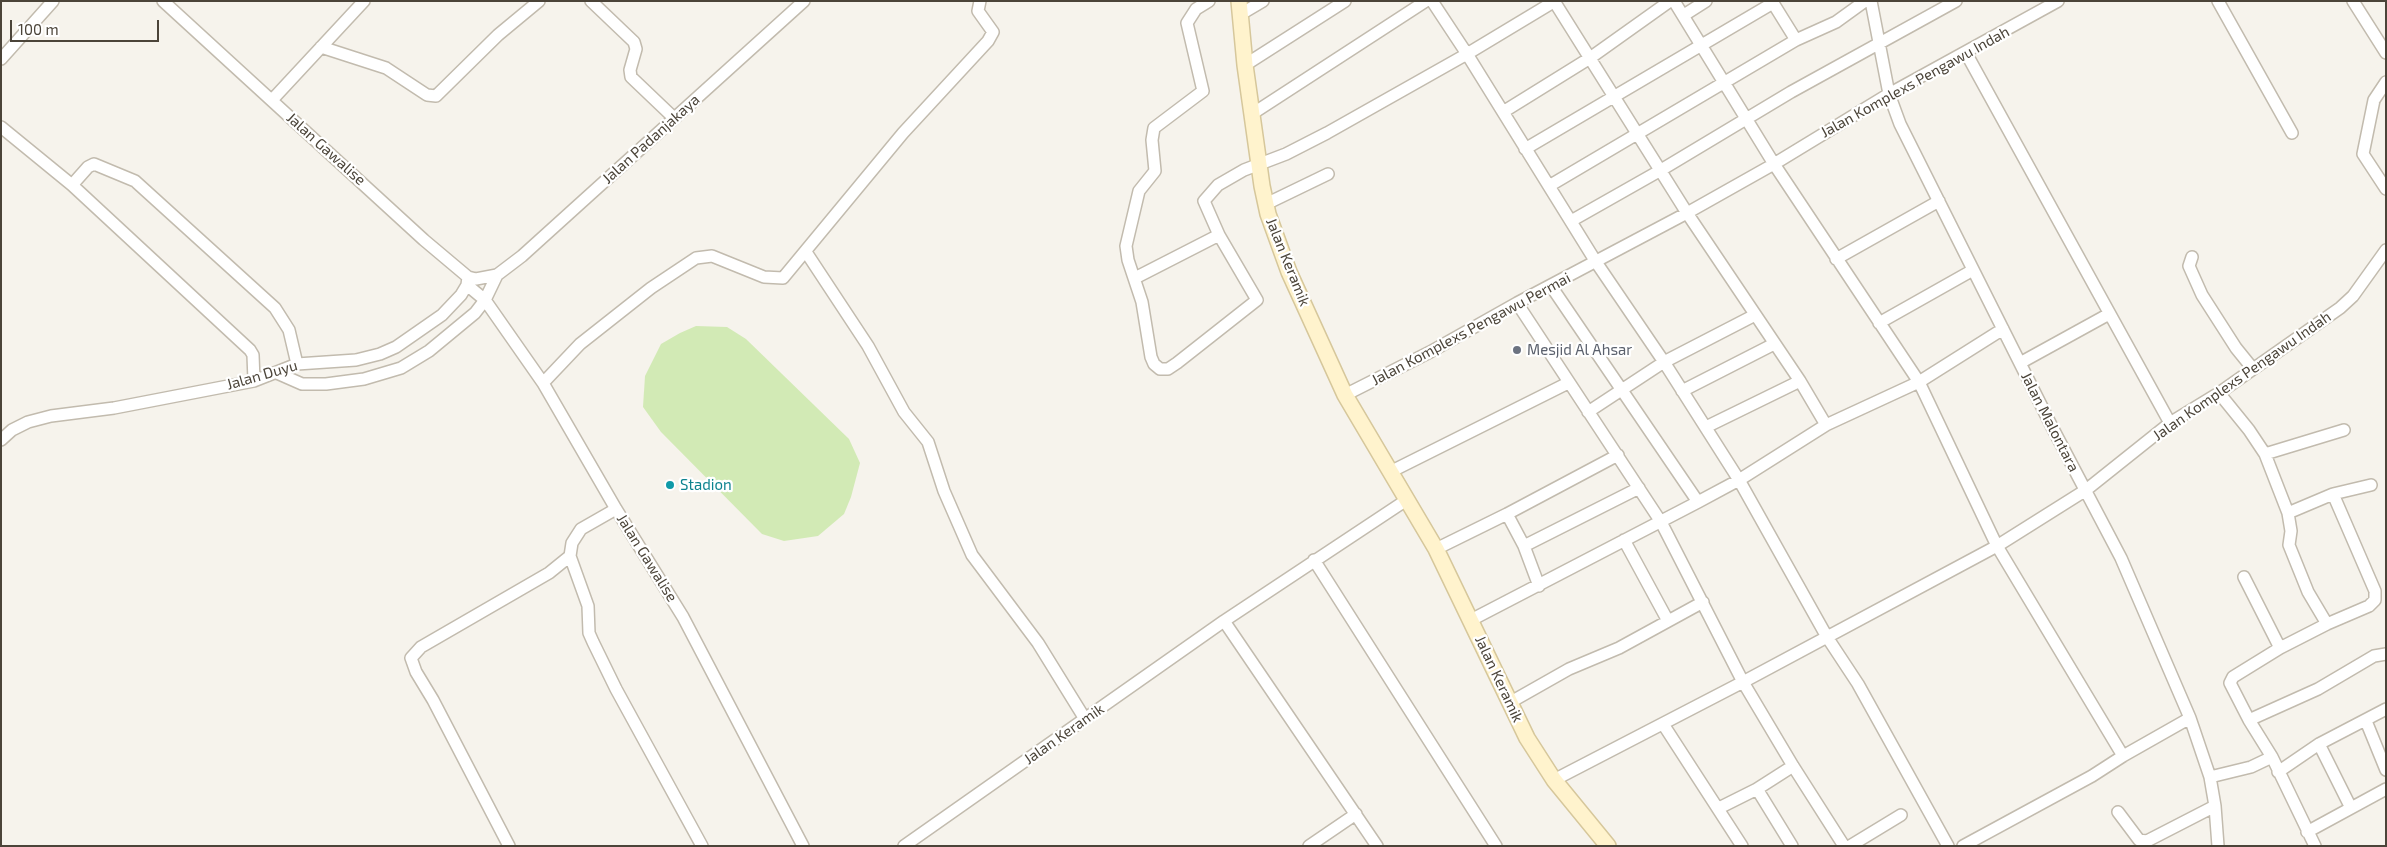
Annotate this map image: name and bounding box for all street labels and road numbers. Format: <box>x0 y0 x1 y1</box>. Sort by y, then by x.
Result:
street label: Jalan Komplexs Pengawu Indah <box>1817 22 2013 142</box>
street label: Jalan Padanjakaya <box>599 91 703 187</box>
street label: Jalan Gawalise <box>283 109 369 189</box>
street label: Jalan Keramik <box>1262 215 1314 309</box>
street label: Jalan Komplexs Pengawu Permai <box>1368 269 1574 389</box>
street label: Jalan Komplexs Pengawu Indah <box>2150 308 2334 444</box>
street label: Jalan Duyu <box>224 356 300 394</box>
street label: Jalan Malontara <box>2017 369 2083 475</box>
street label: Jalan Gawalise <box>613 511 681 605</box>
street label: Jalan Keramik <box>1471 633 1527 725</box>
street label: Jalan Keramik <box>1021 700 1107 768</box>

